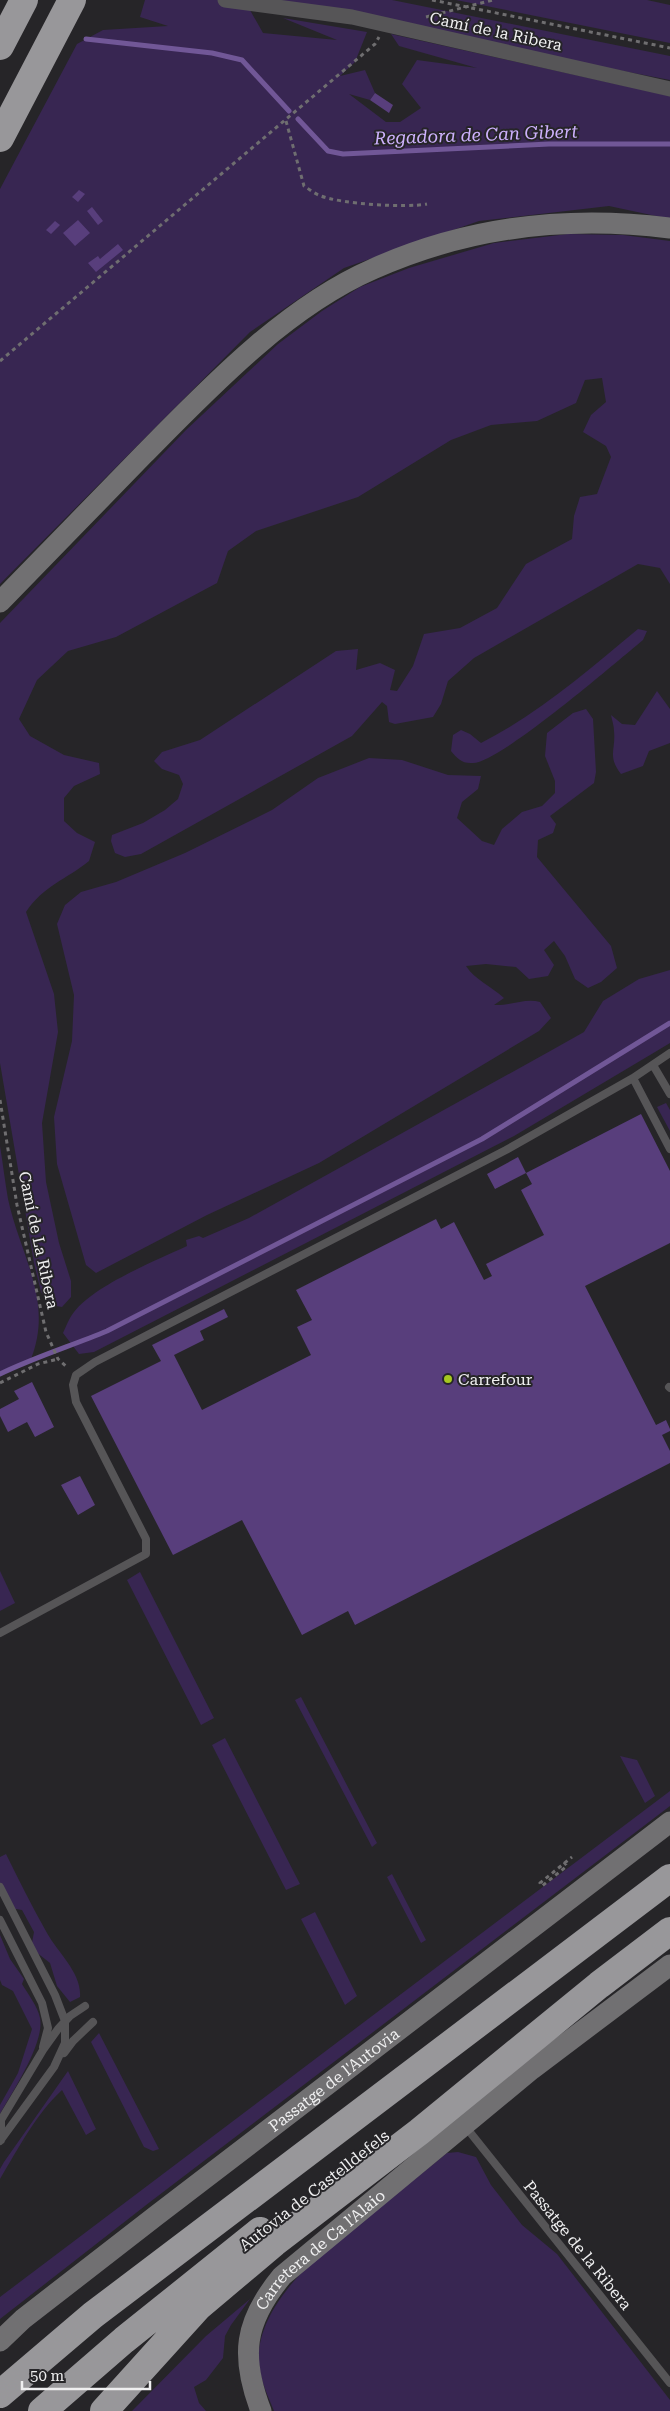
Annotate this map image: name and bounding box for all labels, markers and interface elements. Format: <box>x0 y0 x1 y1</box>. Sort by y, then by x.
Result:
street label: Camí de la Ribera <box>428 8 564 55</box>
water label: Regadora de Can Gibert <box>373 120 579 149</box>
street label: Camí de La Ribera <box>15 1170 62 1311</box>
place label: Carrefour <box>458 1370 533 1389</box>
marker: Carrefour <box>442 1373 454 1385</box>
street label: Passatge de l'Autovia <box>265 2024 403 2136</box>
street label: Autovia de Castelldefels <box>236 2126 393 2255</box>
street label: Passatge de la Ribera <box>520 2177 636 2314</box>
street label: Carretera de Ca l'Alaio <box>252 2186 389 2314</box>
scale bar <box>22 2358 150 2390</box>
text: 50 m <box>30 2367 65 2385</box>

